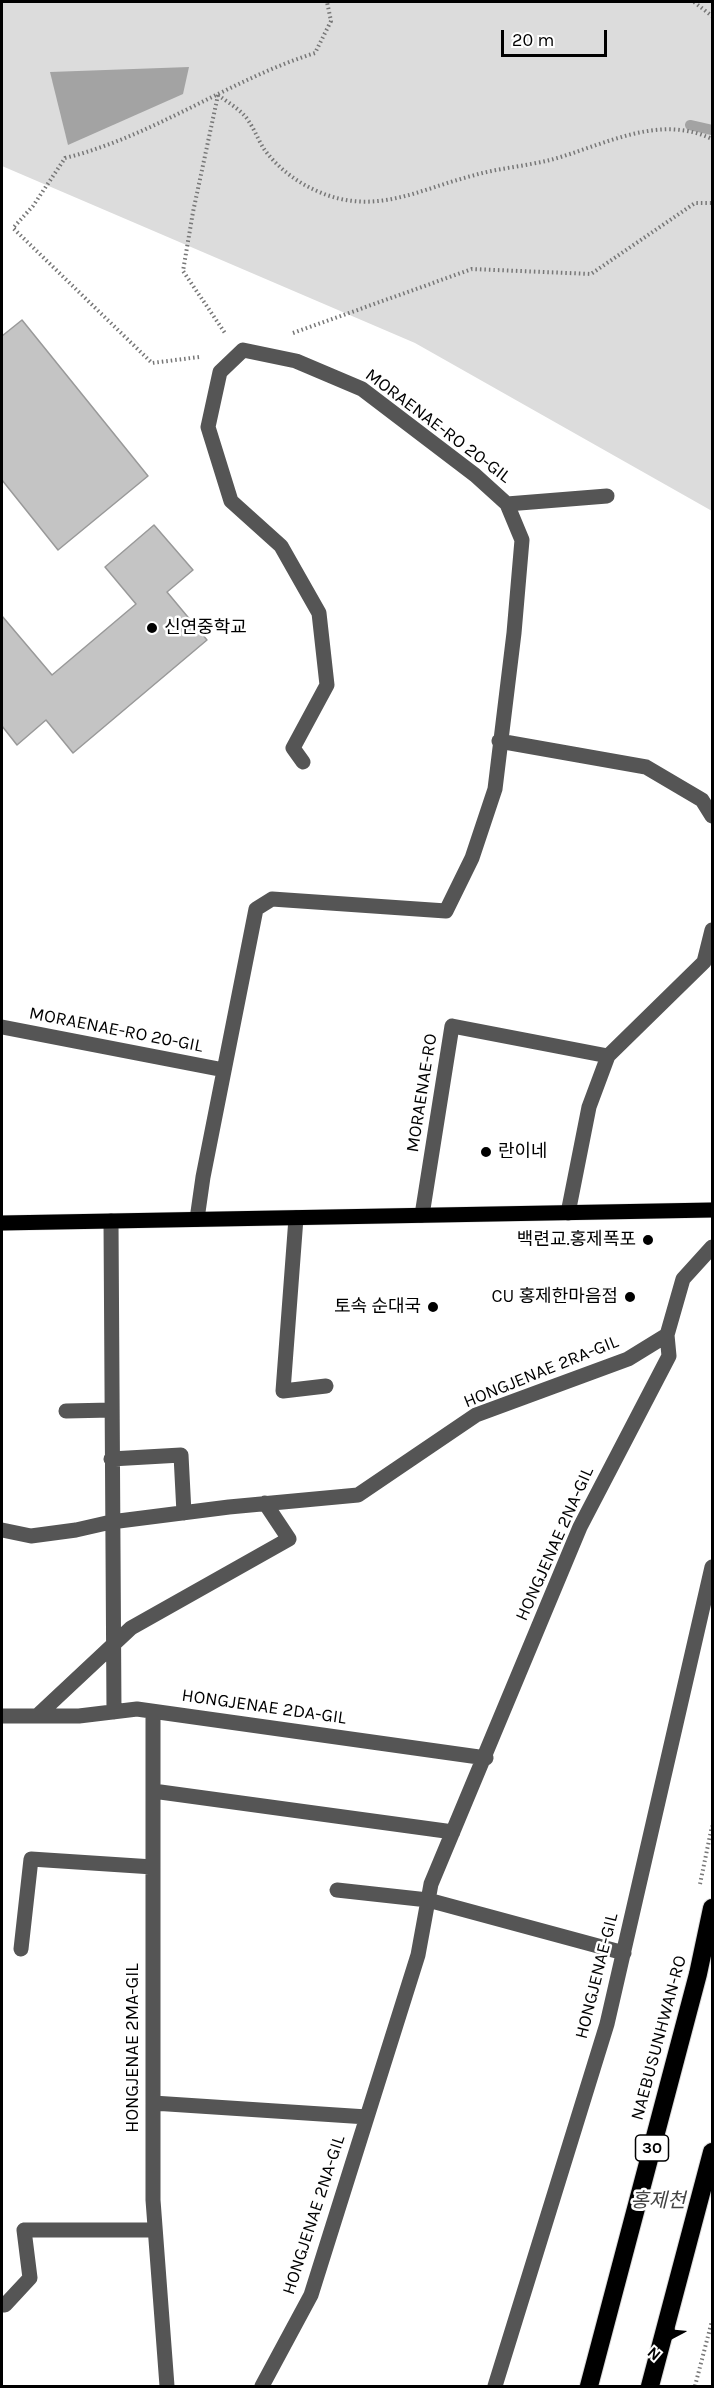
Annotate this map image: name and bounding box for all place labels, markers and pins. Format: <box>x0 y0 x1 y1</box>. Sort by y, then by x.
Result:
place label: 신연중학교 <box>164 617 247 639</box>
marker: 신연중학교 <box>145 621 159 635</box>
place label: 란이네 <box>498 1141 548 1163</box>
marker: 란이네 <box>479 1145 493 1159</box>
place label: 백련교.홍제폭포 <box>517 1229 636 1251</box>
marker: 백련교.홍제폭포 <box>641 1233 655 1247</box>
place label: CU 홍제한마음점 <box>492 1286 618 1308</box>
marker: CU 홍제한마음점 <box>623 1290 637 1304</box>
place label: 토속 순대국 <box>334 1296 421 1318</box>
marker: 토속 순대국 <box>426 1300 440 1314</box>

